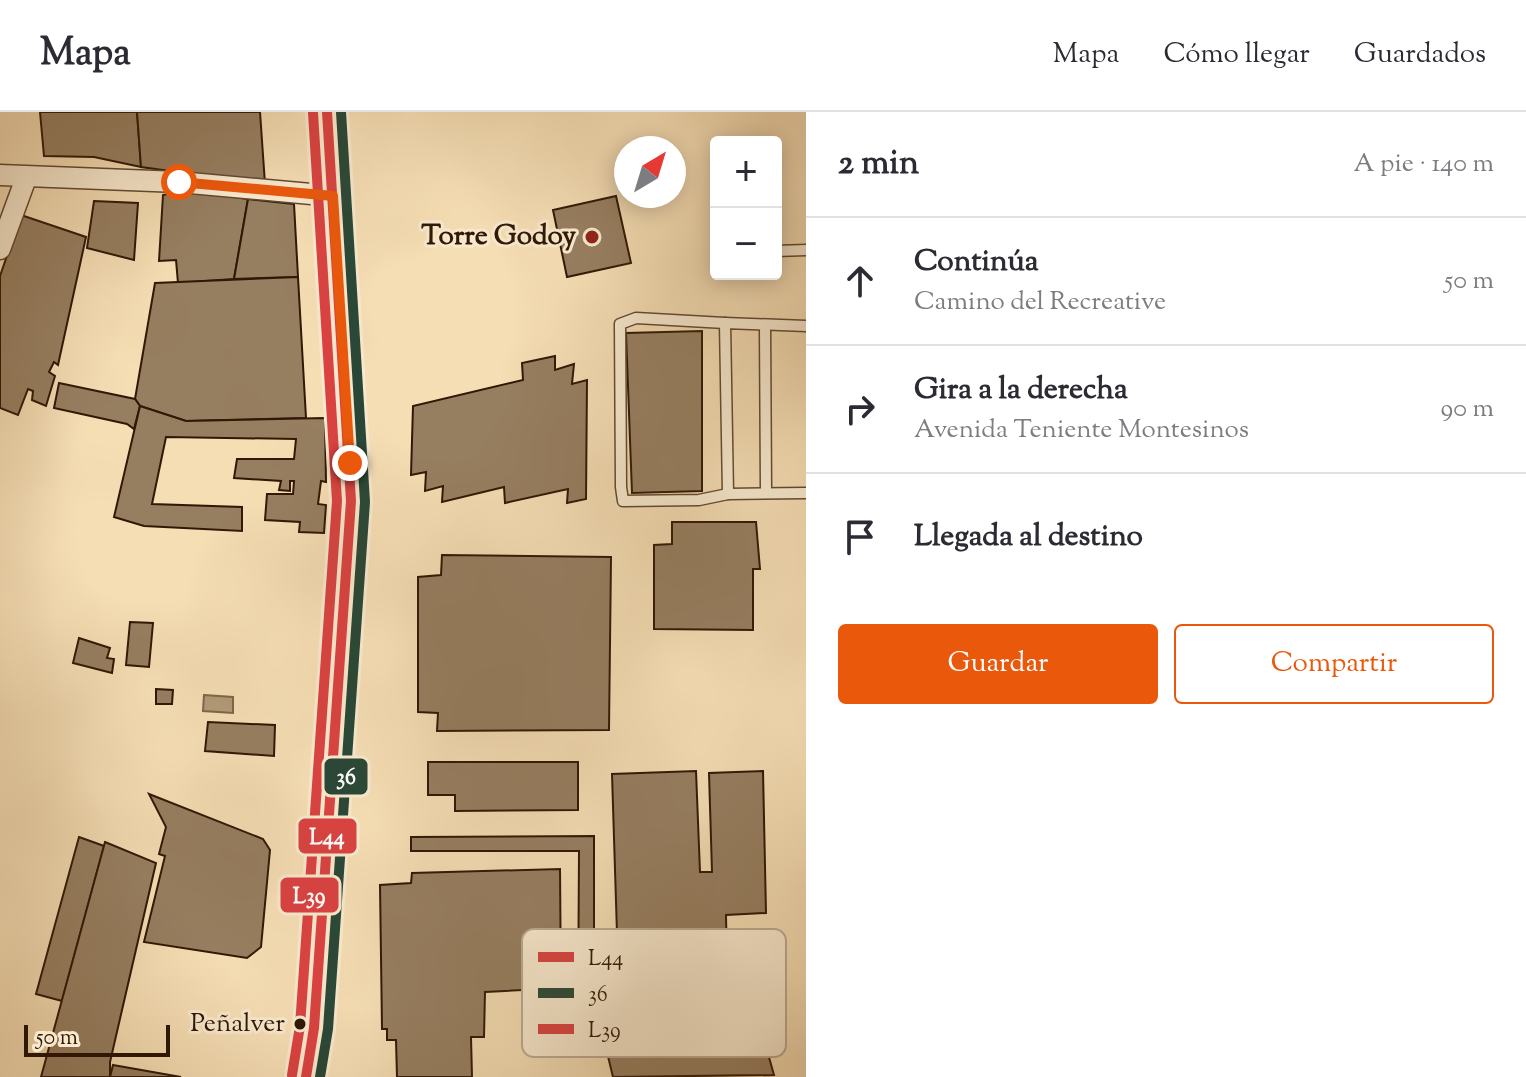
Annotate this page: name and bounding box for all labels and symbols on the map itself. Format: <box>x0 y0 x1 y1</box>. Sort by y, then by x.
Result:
north arrow <box>614 136 686 208</box>
route start <box>161 164 197 200</box>
place label: Torre Godoy <box>421 217 576 257</box>
marker: Torre Godoy <box>583 228 601 246</box>
route end <box>332 445 368 481</box>
line badge: 36 <box>323 757 369 796</box>
text: 36 <box>336 763 356 795</box>
line badge: L44 <box>297 817 358 855</box>
text: L44 <box>309 823 345 855</box>
line badge: L39 <box>279 876 340 914</box>
text: L39 <box>293 882 326 914</box>
legend <box>522 929 786 1057</box>
text: L44 <box>588 944 623 976</box>
text: 36 <box>588 980 608 1012</box>
place label: Peñalver <box>190 1006 285 1043</box>
marker: Peñalver <box>292 1016 308 1032</box>
text: L39 <box>588 1016 621 1048</box>
scale bar <box>24 1021 170 1057</box>

